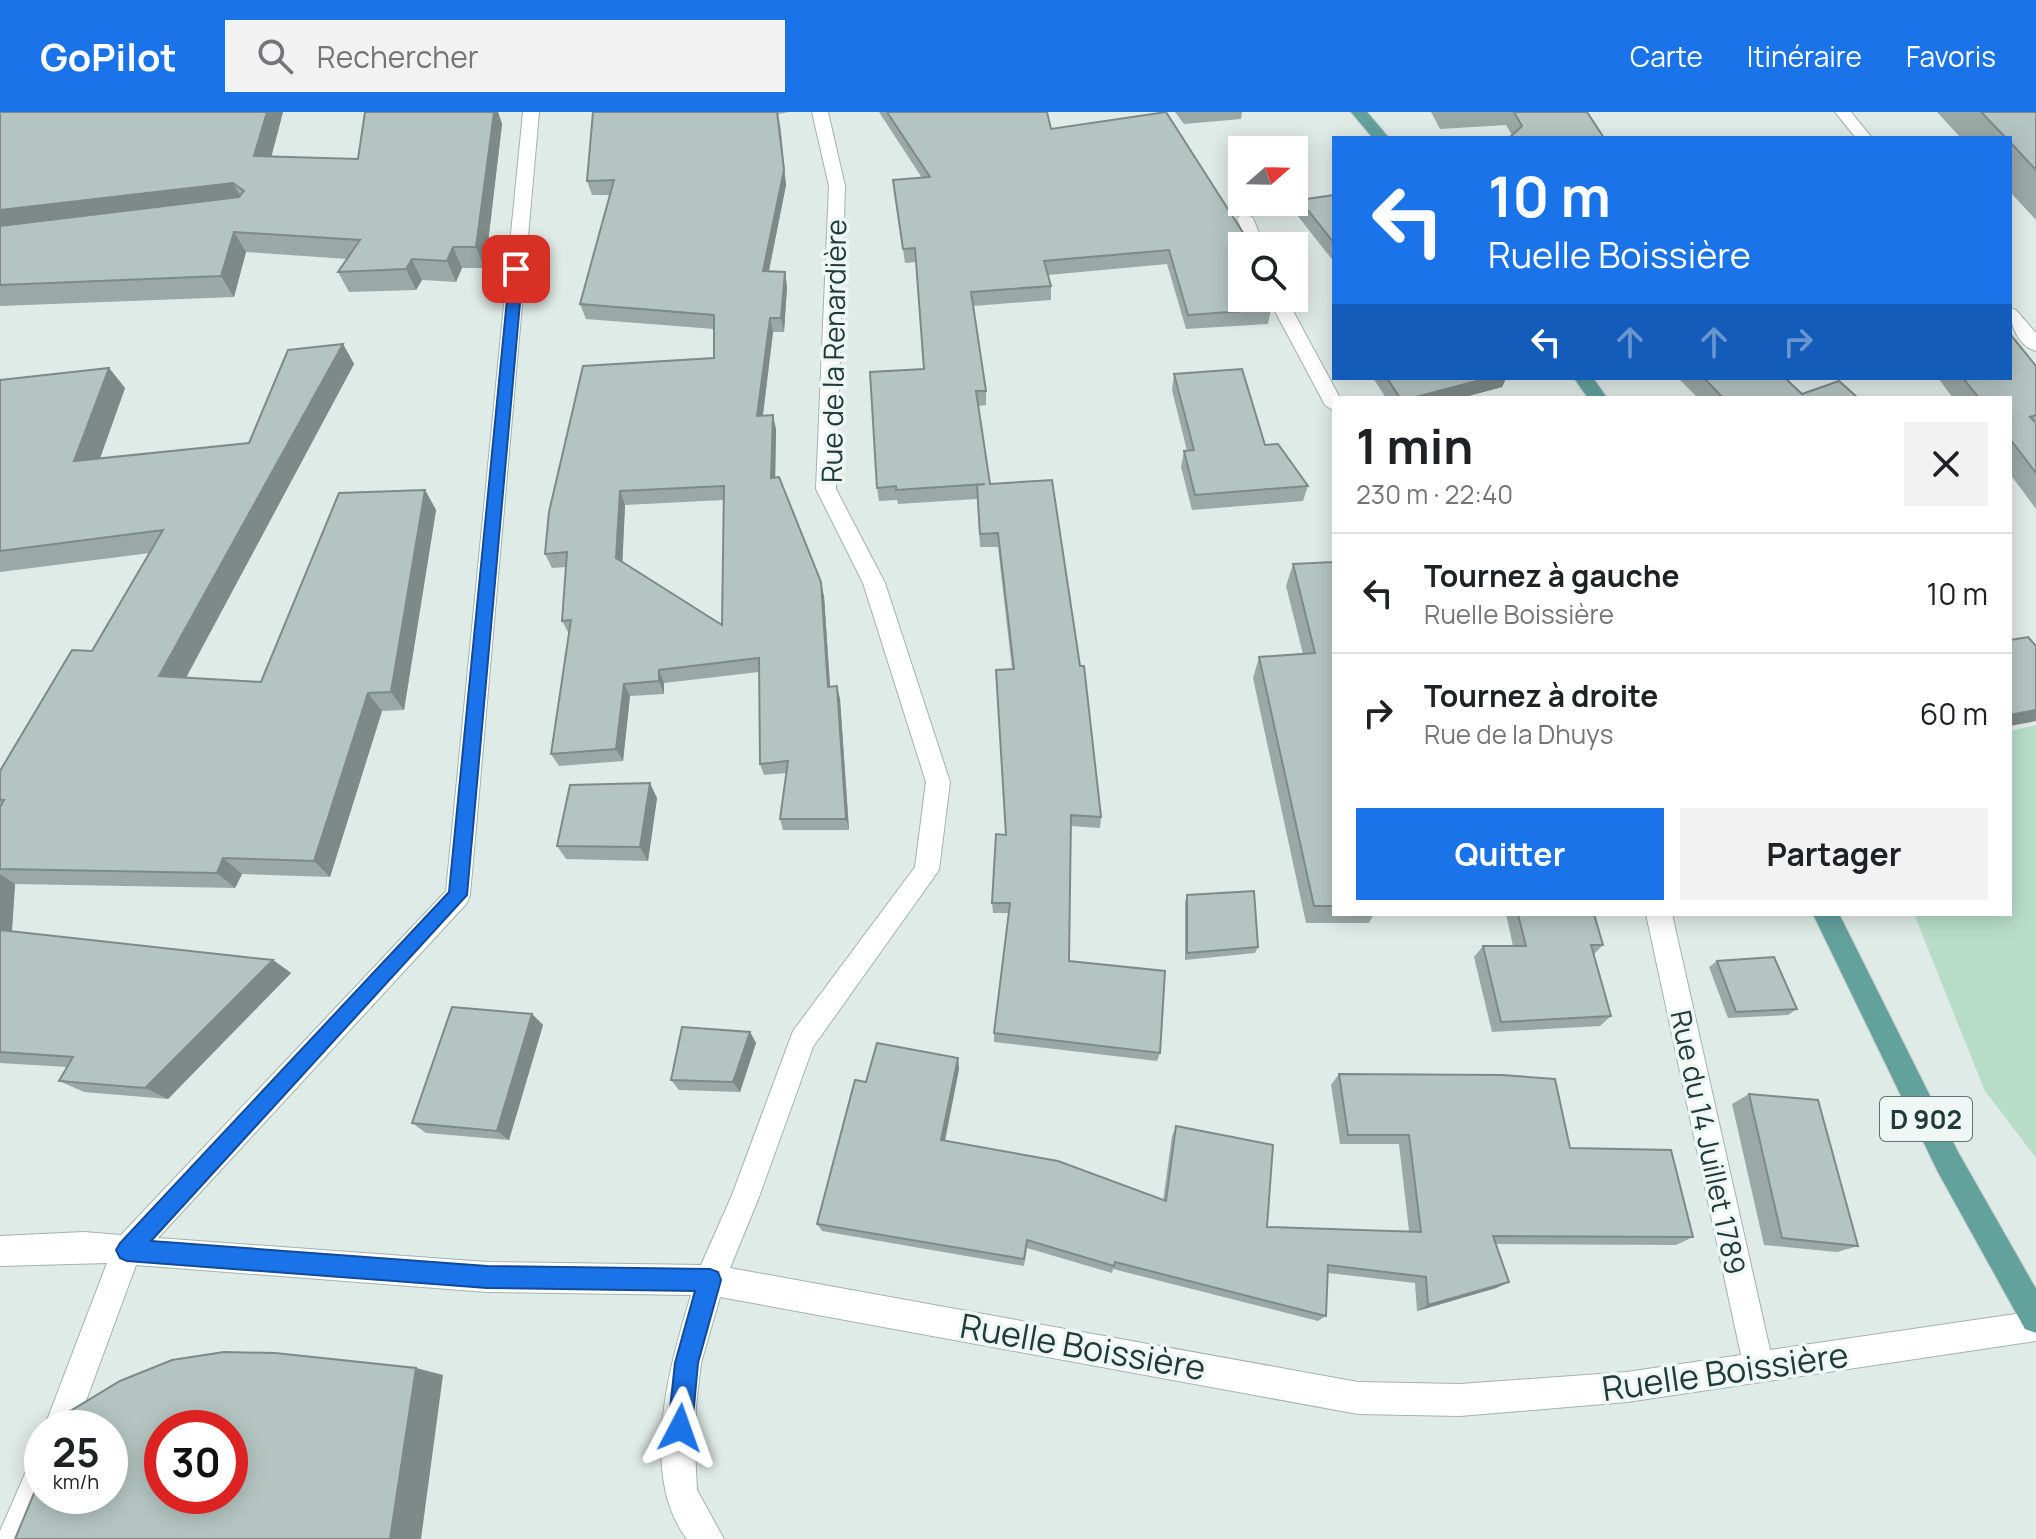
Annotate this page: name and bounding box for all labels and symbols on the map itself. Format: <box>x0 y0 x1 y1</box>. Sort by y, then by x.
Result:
north arrow <box>1228 136 1308 216</box>
street label: Rue de la Renardière <box>812 219 854 483</box>
pin <box>482 235 550 303</box>
street label: Rue du 14 Juillet 1789 <box>1662 1006 1756 1278</box>
road number: D 902 <box>1880 1097 1972 1141</box>
street label: Ruelle Boissière <box>957 1302 1209 1390</box>
street label: Ruelle Boissière <box>1599 1331 1851 1411</box>
position arrow <box>638 1386 722 1470</box>
speed limit sign: 30 <box>144 1410 248 1514</box>

